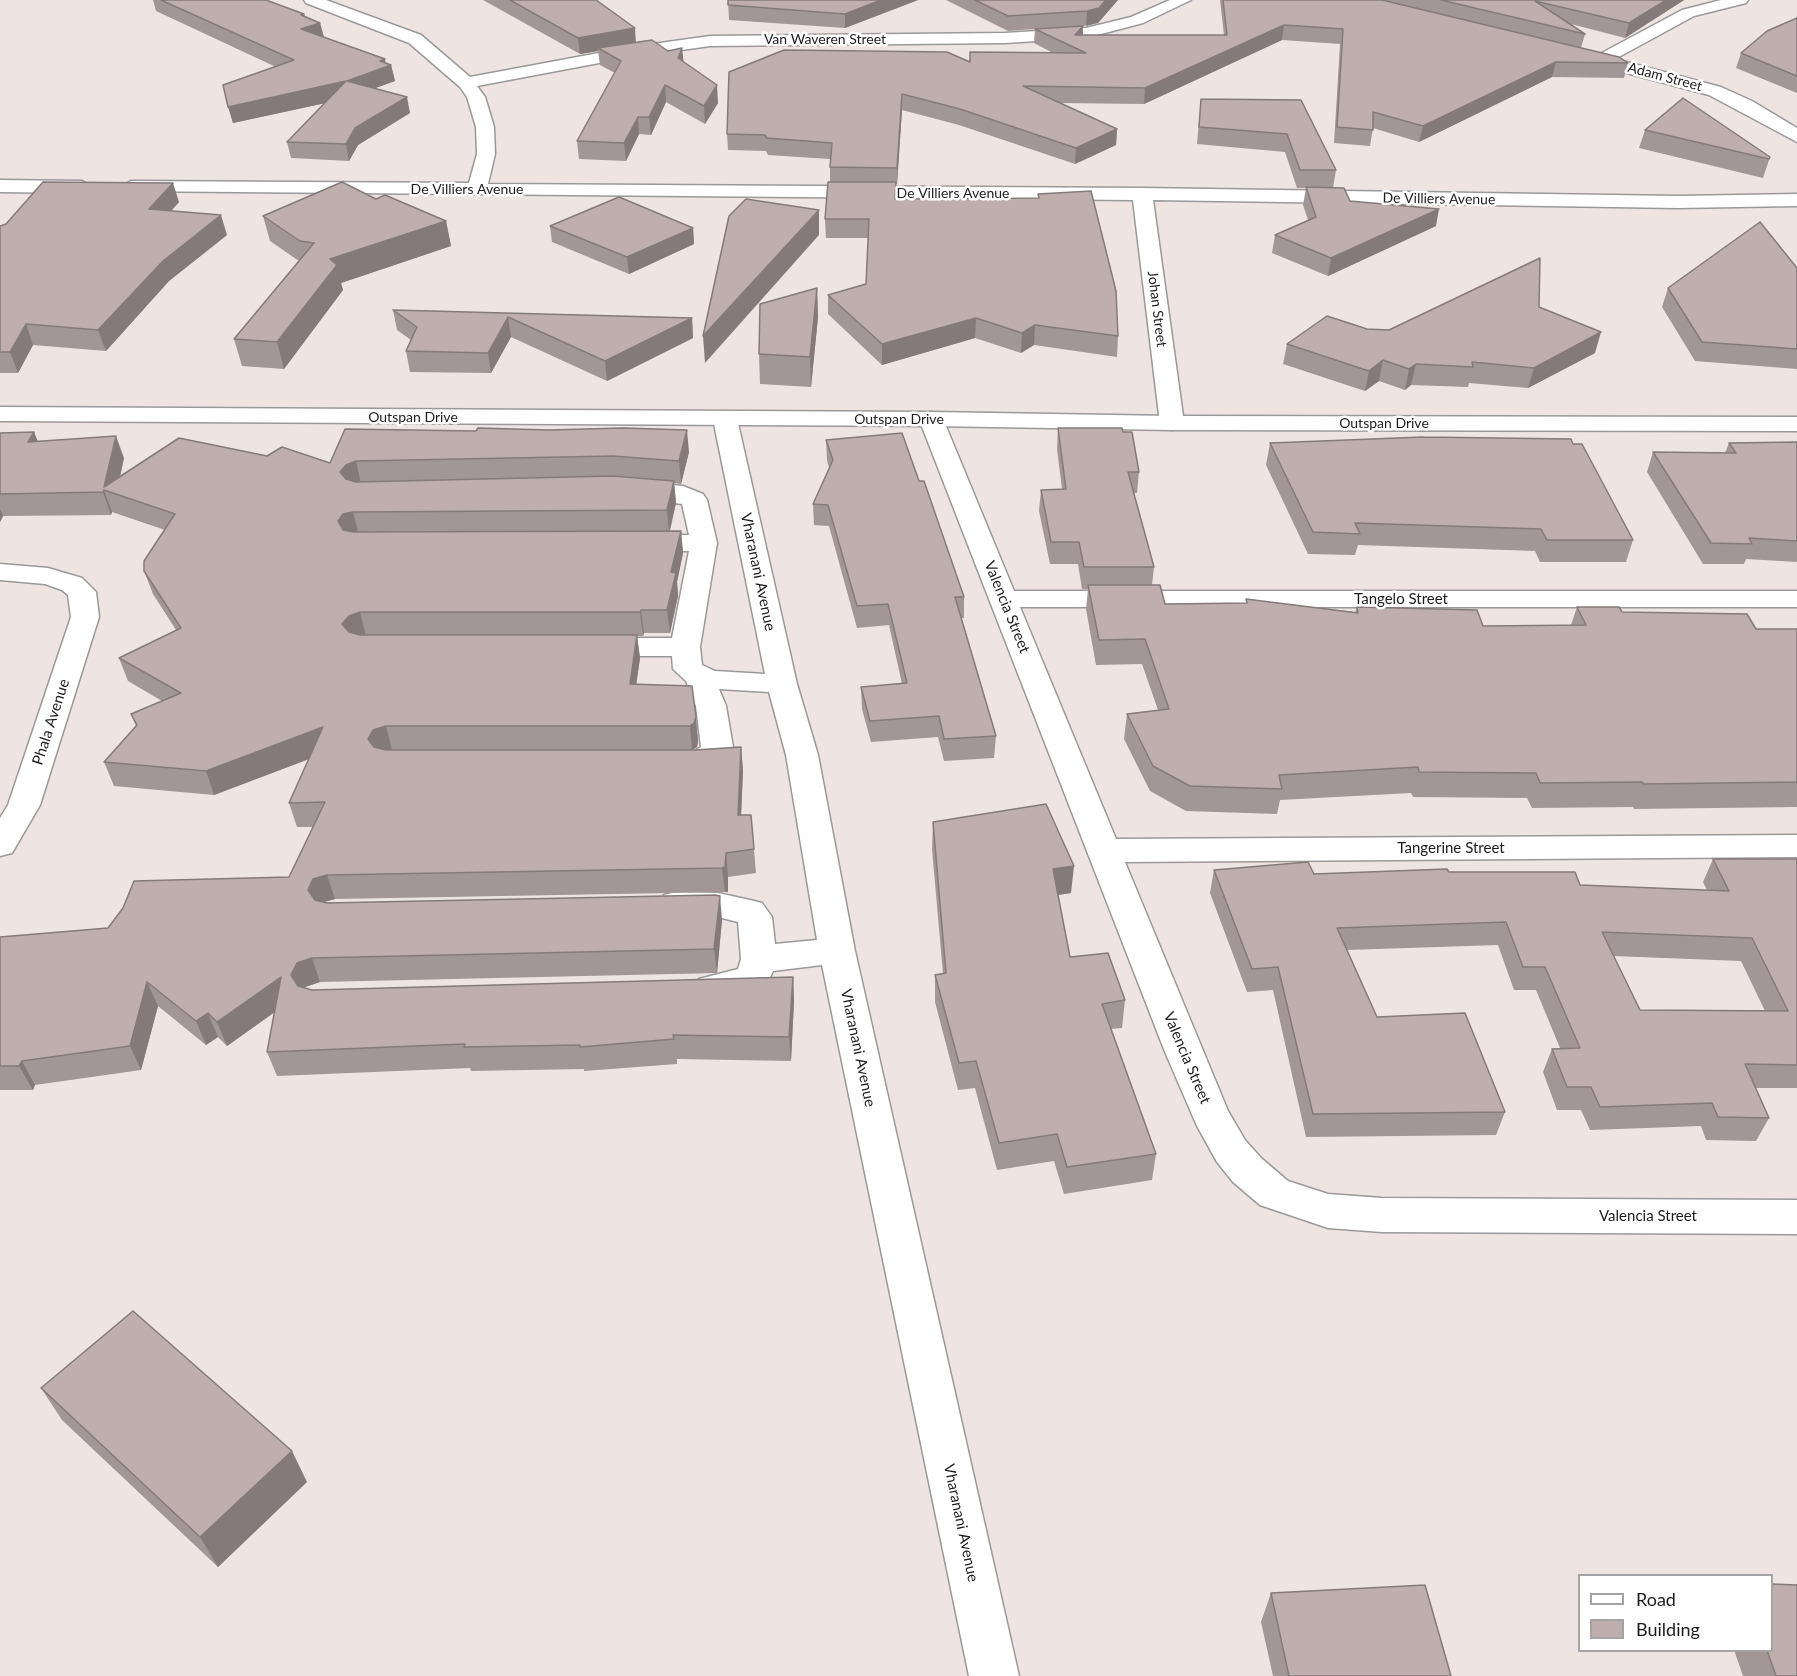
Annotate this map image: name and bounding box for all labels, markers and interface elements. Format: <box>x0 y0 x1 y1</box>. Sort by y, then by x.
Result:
street label: Van Waveren Street <box>764 31 886 47</box>
street label: Adam Street <box>1626 59 1704 95</box>
street label: De Villiers Avenue <box>411 181 523 197</box>
street label: De Villiers Avenue <box>897 185 1009 201</box>
street label: De Villiers Avenue <box>1382 190 1496 208</box>
street label: Johan Street <box>1144 270 1170 348</box>
street label: Outspan Drive <box>368 409 458 425</box>
street label: Outspan Drive <box>854 411 944 427</box>
street label: Outspan Drive <box>1339 415 1429 431</box>
street label: Vharanani Avenue <box>737 511 779 633</box>
street label: Valencia Street <box>980 558 1034 656</box>
street label: Tangelo Street <box>1354 590 1448 608</box>
street label: Phala Avenue <box>29 677 73 767</box>
street label: Tangerine Street <box>1397 839 1505 857</box>
street label: Vharanani Avenue <box>837 987 879 1109</box>
street label: Valencia Street <box>1160 1009 1214 1107</box>
street label: Valencia Street <box>1599 1207 1697 1225</box>
street label: Vharanani Avenue <box>940 1462 982 1584</box>
legend <box>1578 1574 1773 1652</box>
text: Road <box>1636 1588 1676 1610</box>
text: Building <box>1636 1618 1700 1640</box>

